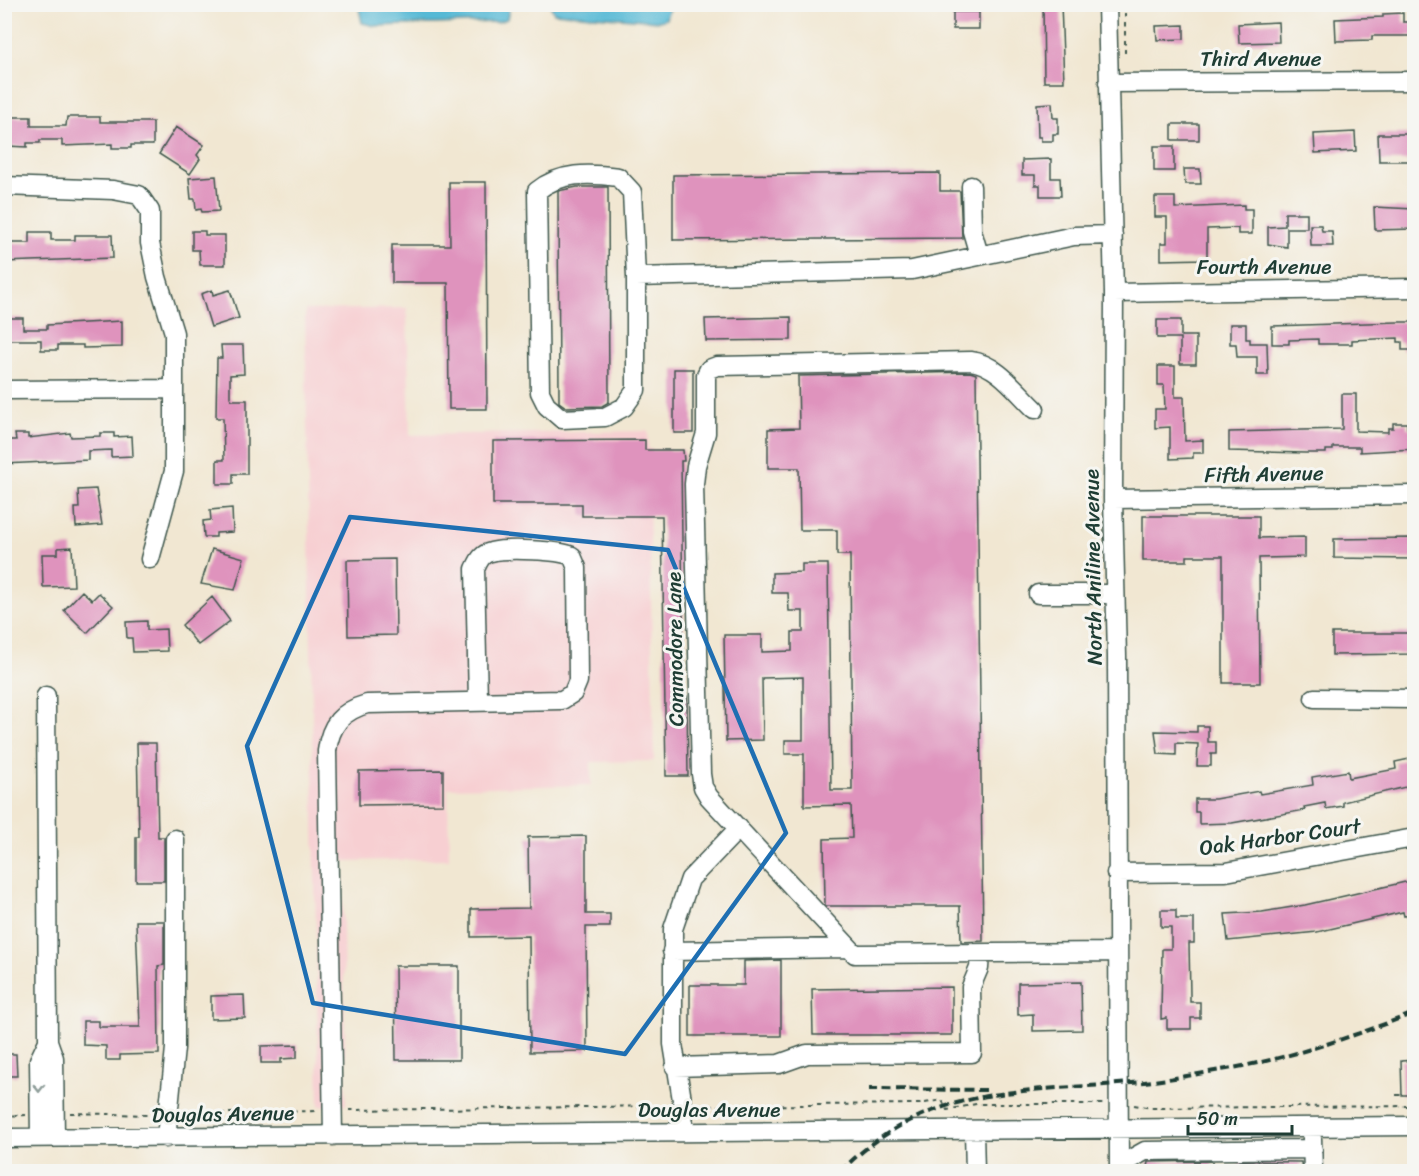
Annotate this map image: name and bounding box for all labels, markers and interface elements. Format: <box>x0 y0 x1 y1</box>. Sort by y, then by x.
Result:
street label: Third Avenue <box>1200 40 1322 78</box>
street label: Fourth Avenue <box>1197 248 1331 286</box>
street label: Fifth Avenue <box>1204 454 1324 494</box>
street label: North Aniline Avenue <box>1072 469 1114 665</box>
street label: Commodore Lane <box>655 571 695 727</box>
street label: Oak Harbor Court <box>1197 807 1365 867</box>
one-way arrow <box>33 1084 45 1093</box>
street label: Douglas Avenue <box>638 1091 780 1129</box>
street label: Douglas Avenue <box>151 1094 295 1134</box>
scale bar <box>1188 1098 1292 1136</box>
text: 50 m <box>1197 1103 1238 1135</box>

